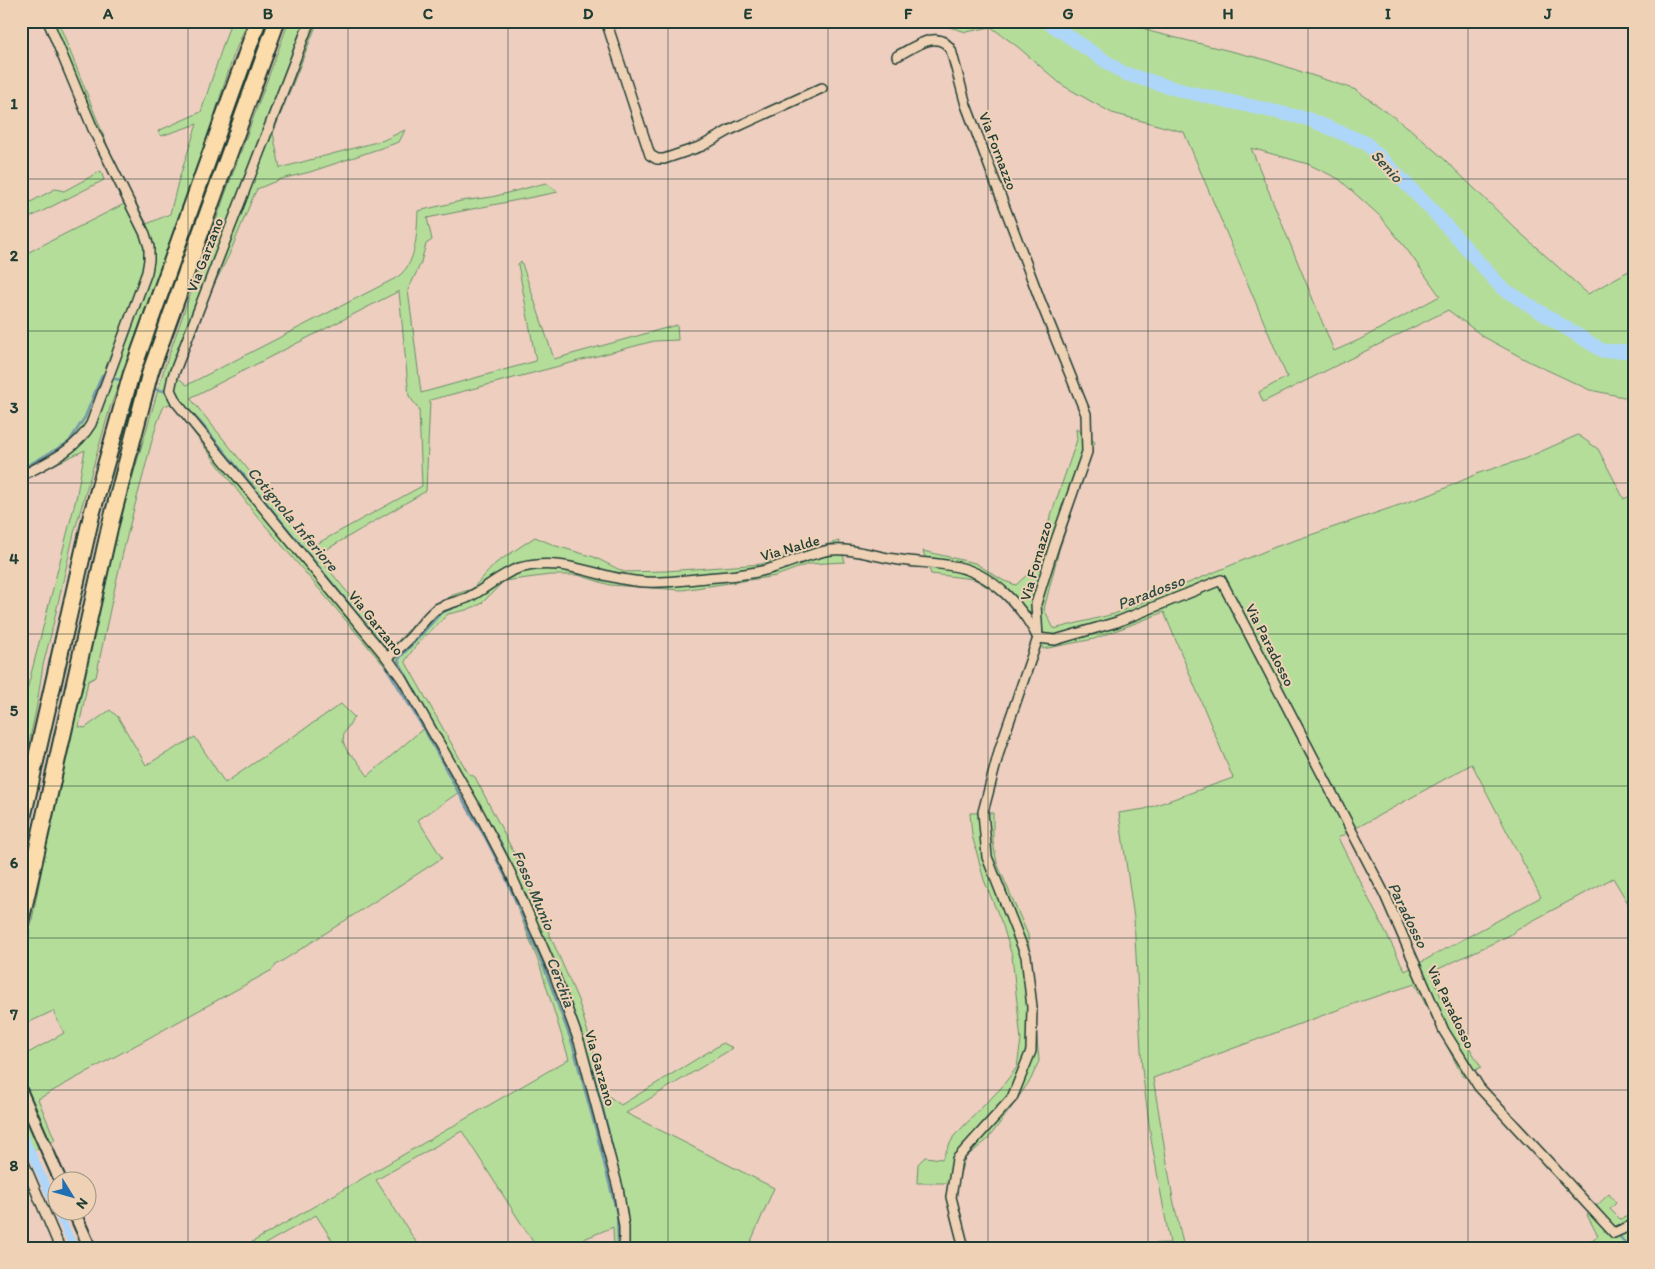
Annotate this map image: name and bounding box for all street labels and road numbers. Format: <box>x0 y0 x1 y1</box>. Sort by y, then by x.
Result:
street label: Via Fornazzo <box>975 109 1021 193</box>
street label: Via Garzano <box>183 215 227 295</box>
street label: Via Fornazzo <box>1016 519 1056 603</box>
street label: Via Nalde <box>758 531 822 565</box>
street label: Via Garzano <box>344 587 408 659</box>
street label: Via Paradosso <box>1241 601 1299 689</box>
street label: Via Paradosso <box>1423 962 1479 1052</box>
street label: Via Garzano <box>581 1028 619 1108</box>

